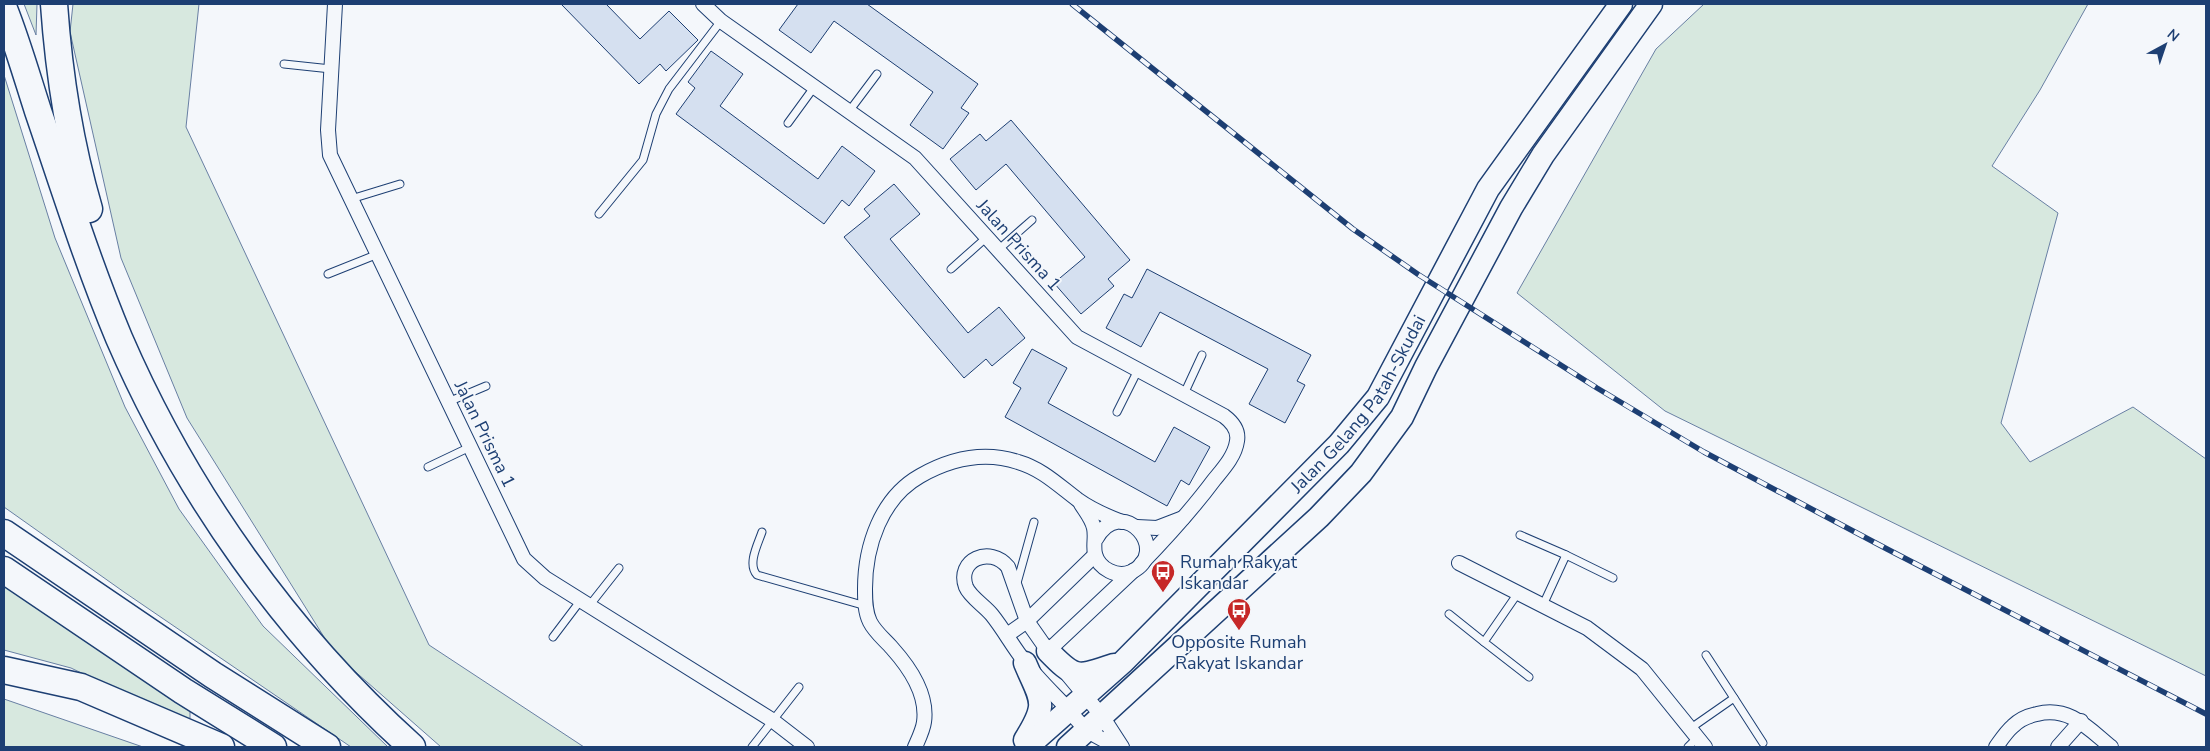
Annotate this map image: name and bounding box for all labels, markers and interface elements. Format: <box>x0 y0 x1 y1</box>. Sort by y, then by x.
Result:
north arrow <box>2140 20 2190 70</box>
text: N <box>2163 25 2183 46</box>
street label: Jalan Prisma 1 <box>971 193 1067 296</box>
street label: Jalan Gelang Patah-Skudai <box>1285 311 1431 499</box>
street label: Jalan Prisma 1 <box>448 376 521 491</box>
place label: Rumah Rakyat Iskandar <box>1180 550 1298 595</box>
bus stop icon: Rumah Rakyat Iskandar <box>1150 559 1176 593</box>
bus stop icon: Opposite Rumah Rakyat Iskandar <box>1226 597 1252 631</box>
place label: Opposite Rumah Rakyat Iskandar <box>1171 630 1307 675</box>

